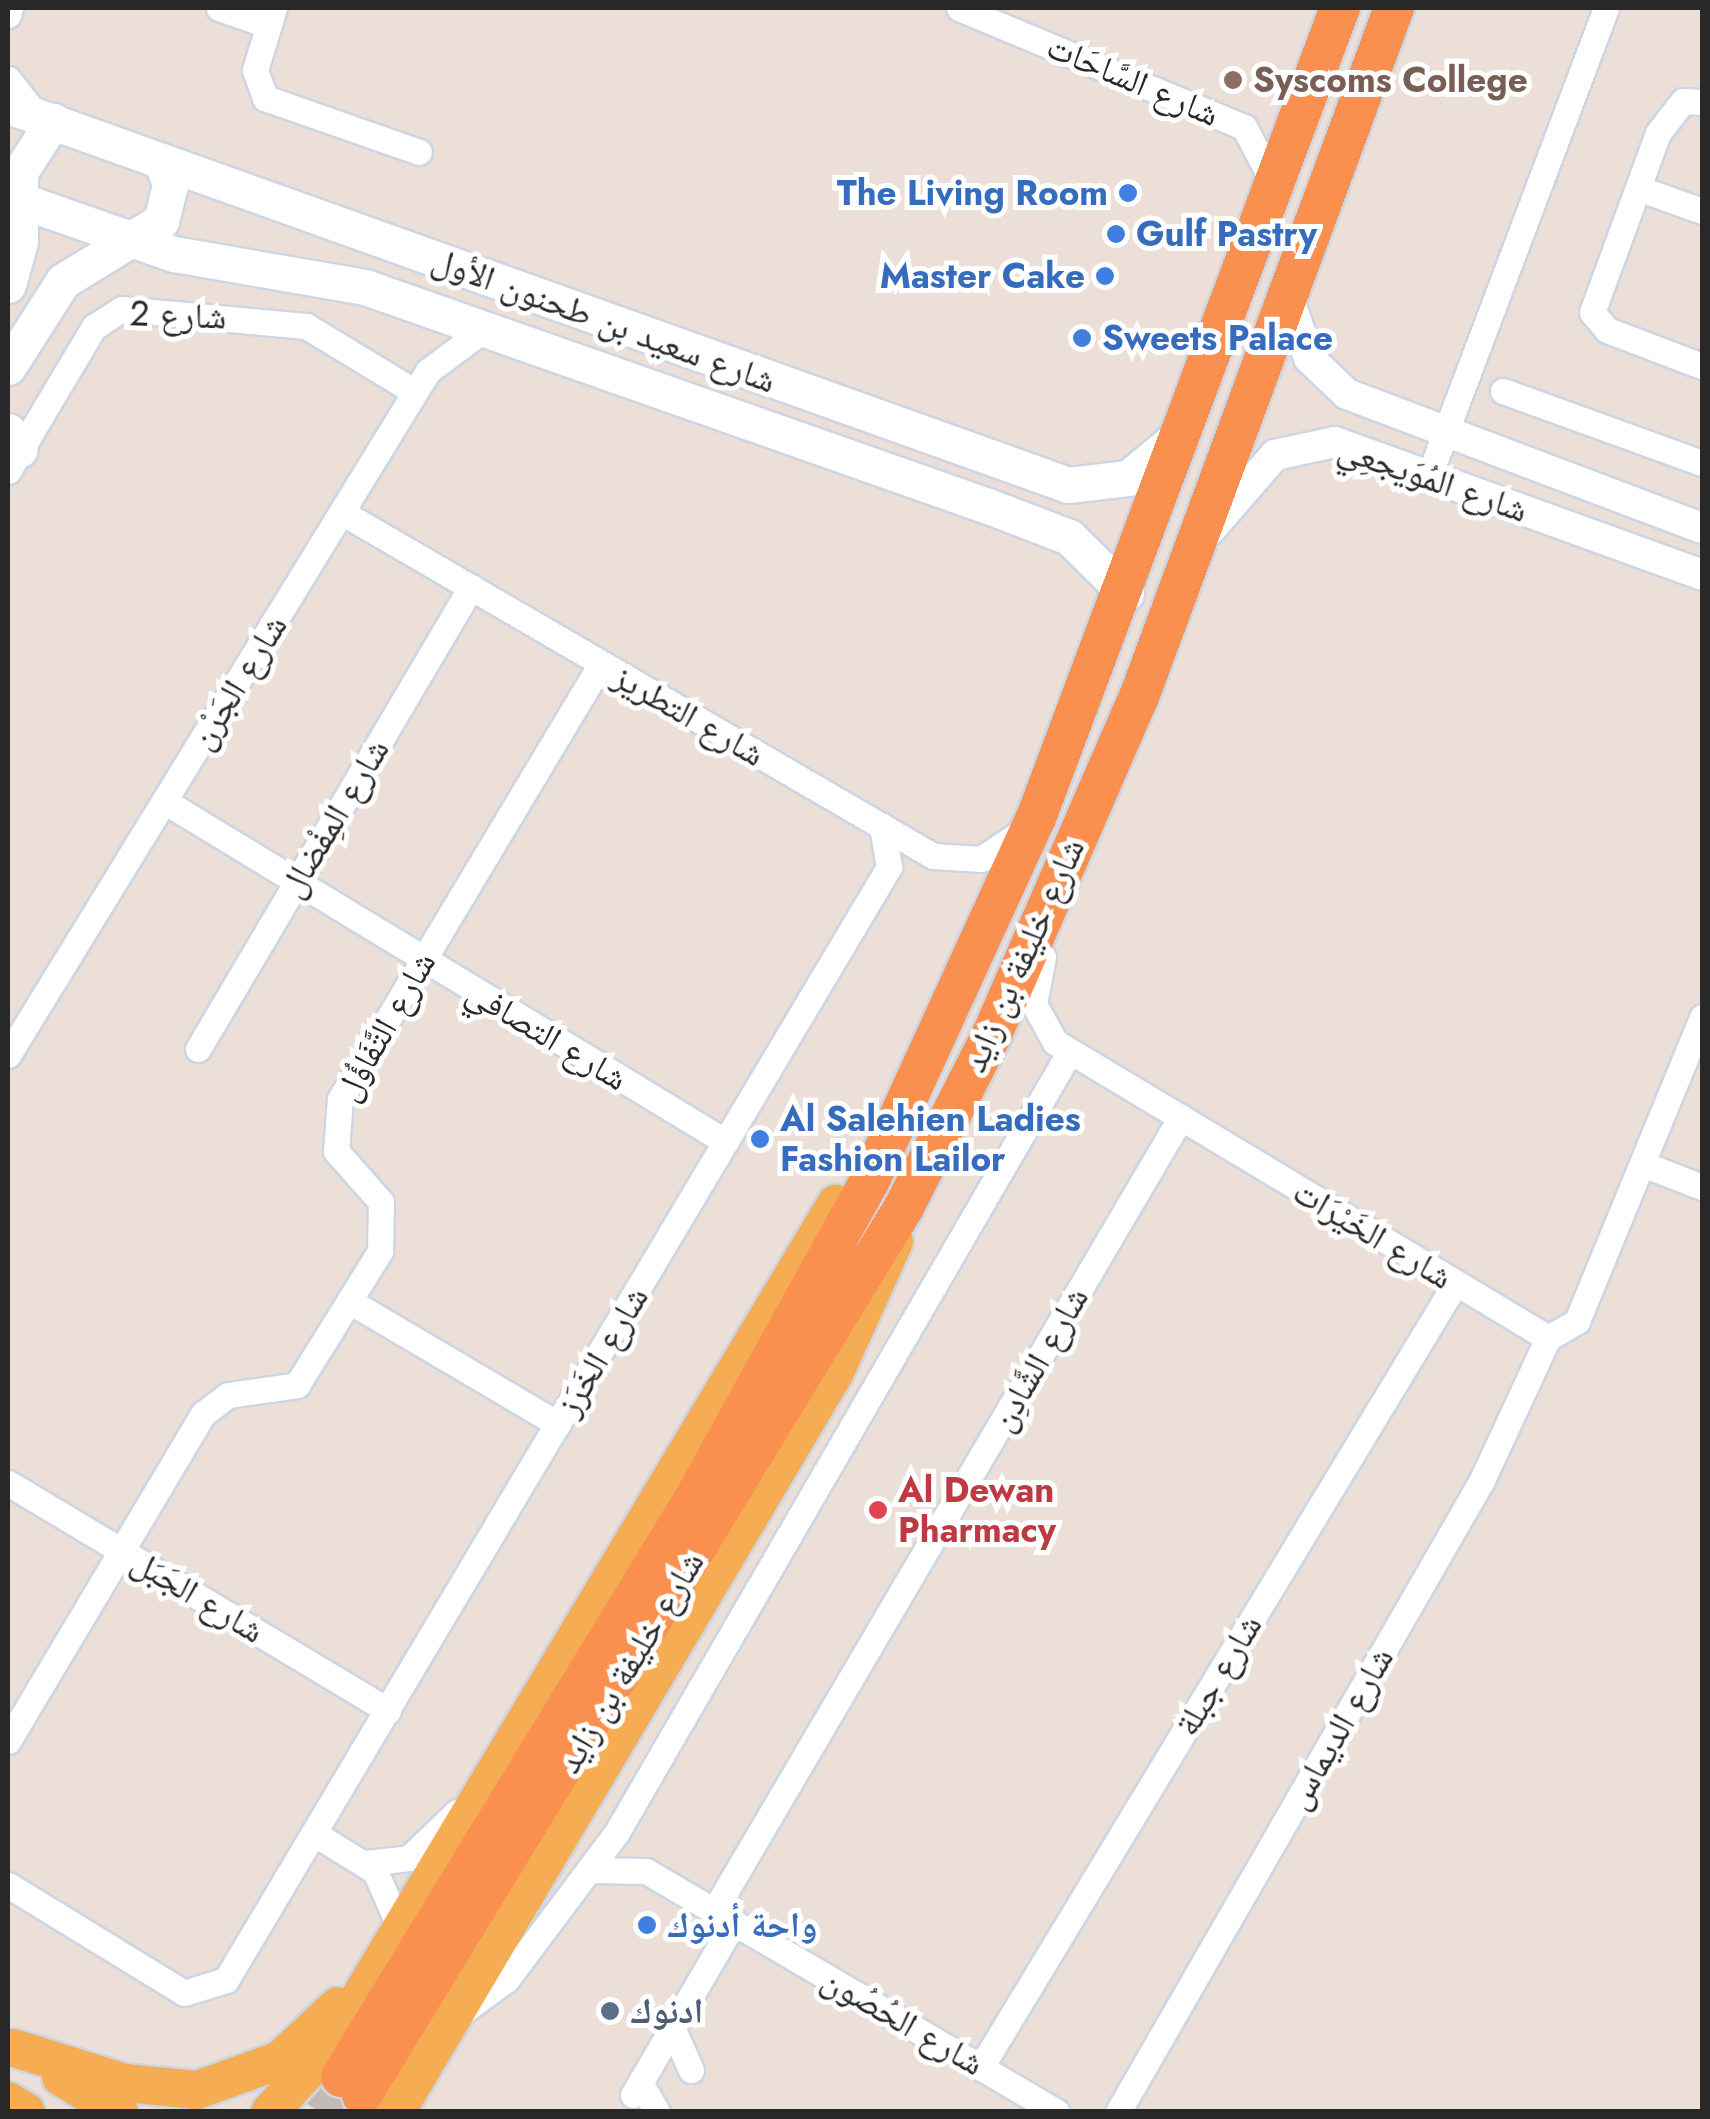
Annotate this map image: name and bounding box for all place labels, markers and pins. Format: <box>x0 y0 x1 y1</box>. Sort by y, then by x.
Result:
place label: Syscoms College <box>1253 59 1528 101</box>
marker: Syscoms College <box>1222 69 1244 91</box>
place label: The Living Room <box>837 172 1108 214</box>
marker: The Living Room <box>1117 182 1139 204</box>
place label: Gulf Pastry <box>1136 213 1317 255</box>
marker: Gulf Pastry <box>1105 223 1127 245</box>
place label: Master Cake <box>880 255 1085 297</box>
marker: Master Cake <box>1094 265 1116 287</box>
place label: Sweets Palace <box>1102 317 1333 359</box>
marker: Sweets Palace <box>1071 327 1093 349</box>
place label: Al Salehien Ladies Fashion Lailor <box>780 1098 1081 1180</box>
marker: Al Salehien Ladies Fashion Lailor <box>749 1128 771 1150</box>
place label: Al Dewan Pharmacy <box>898 1469 1056 1551</box>
marker: Al Dewan Pharmacy <box>867 1499 889 1521</box>
place label: واحة أدنوك <box>667 1904 817 1946</box>
marker: واحة أدنوك <box>636 1914 658 1936</box>
place label: ادنوك <box>630 1990 703 2032</box>
marker: ادنوك <box>599 2000 621 2022</box>

